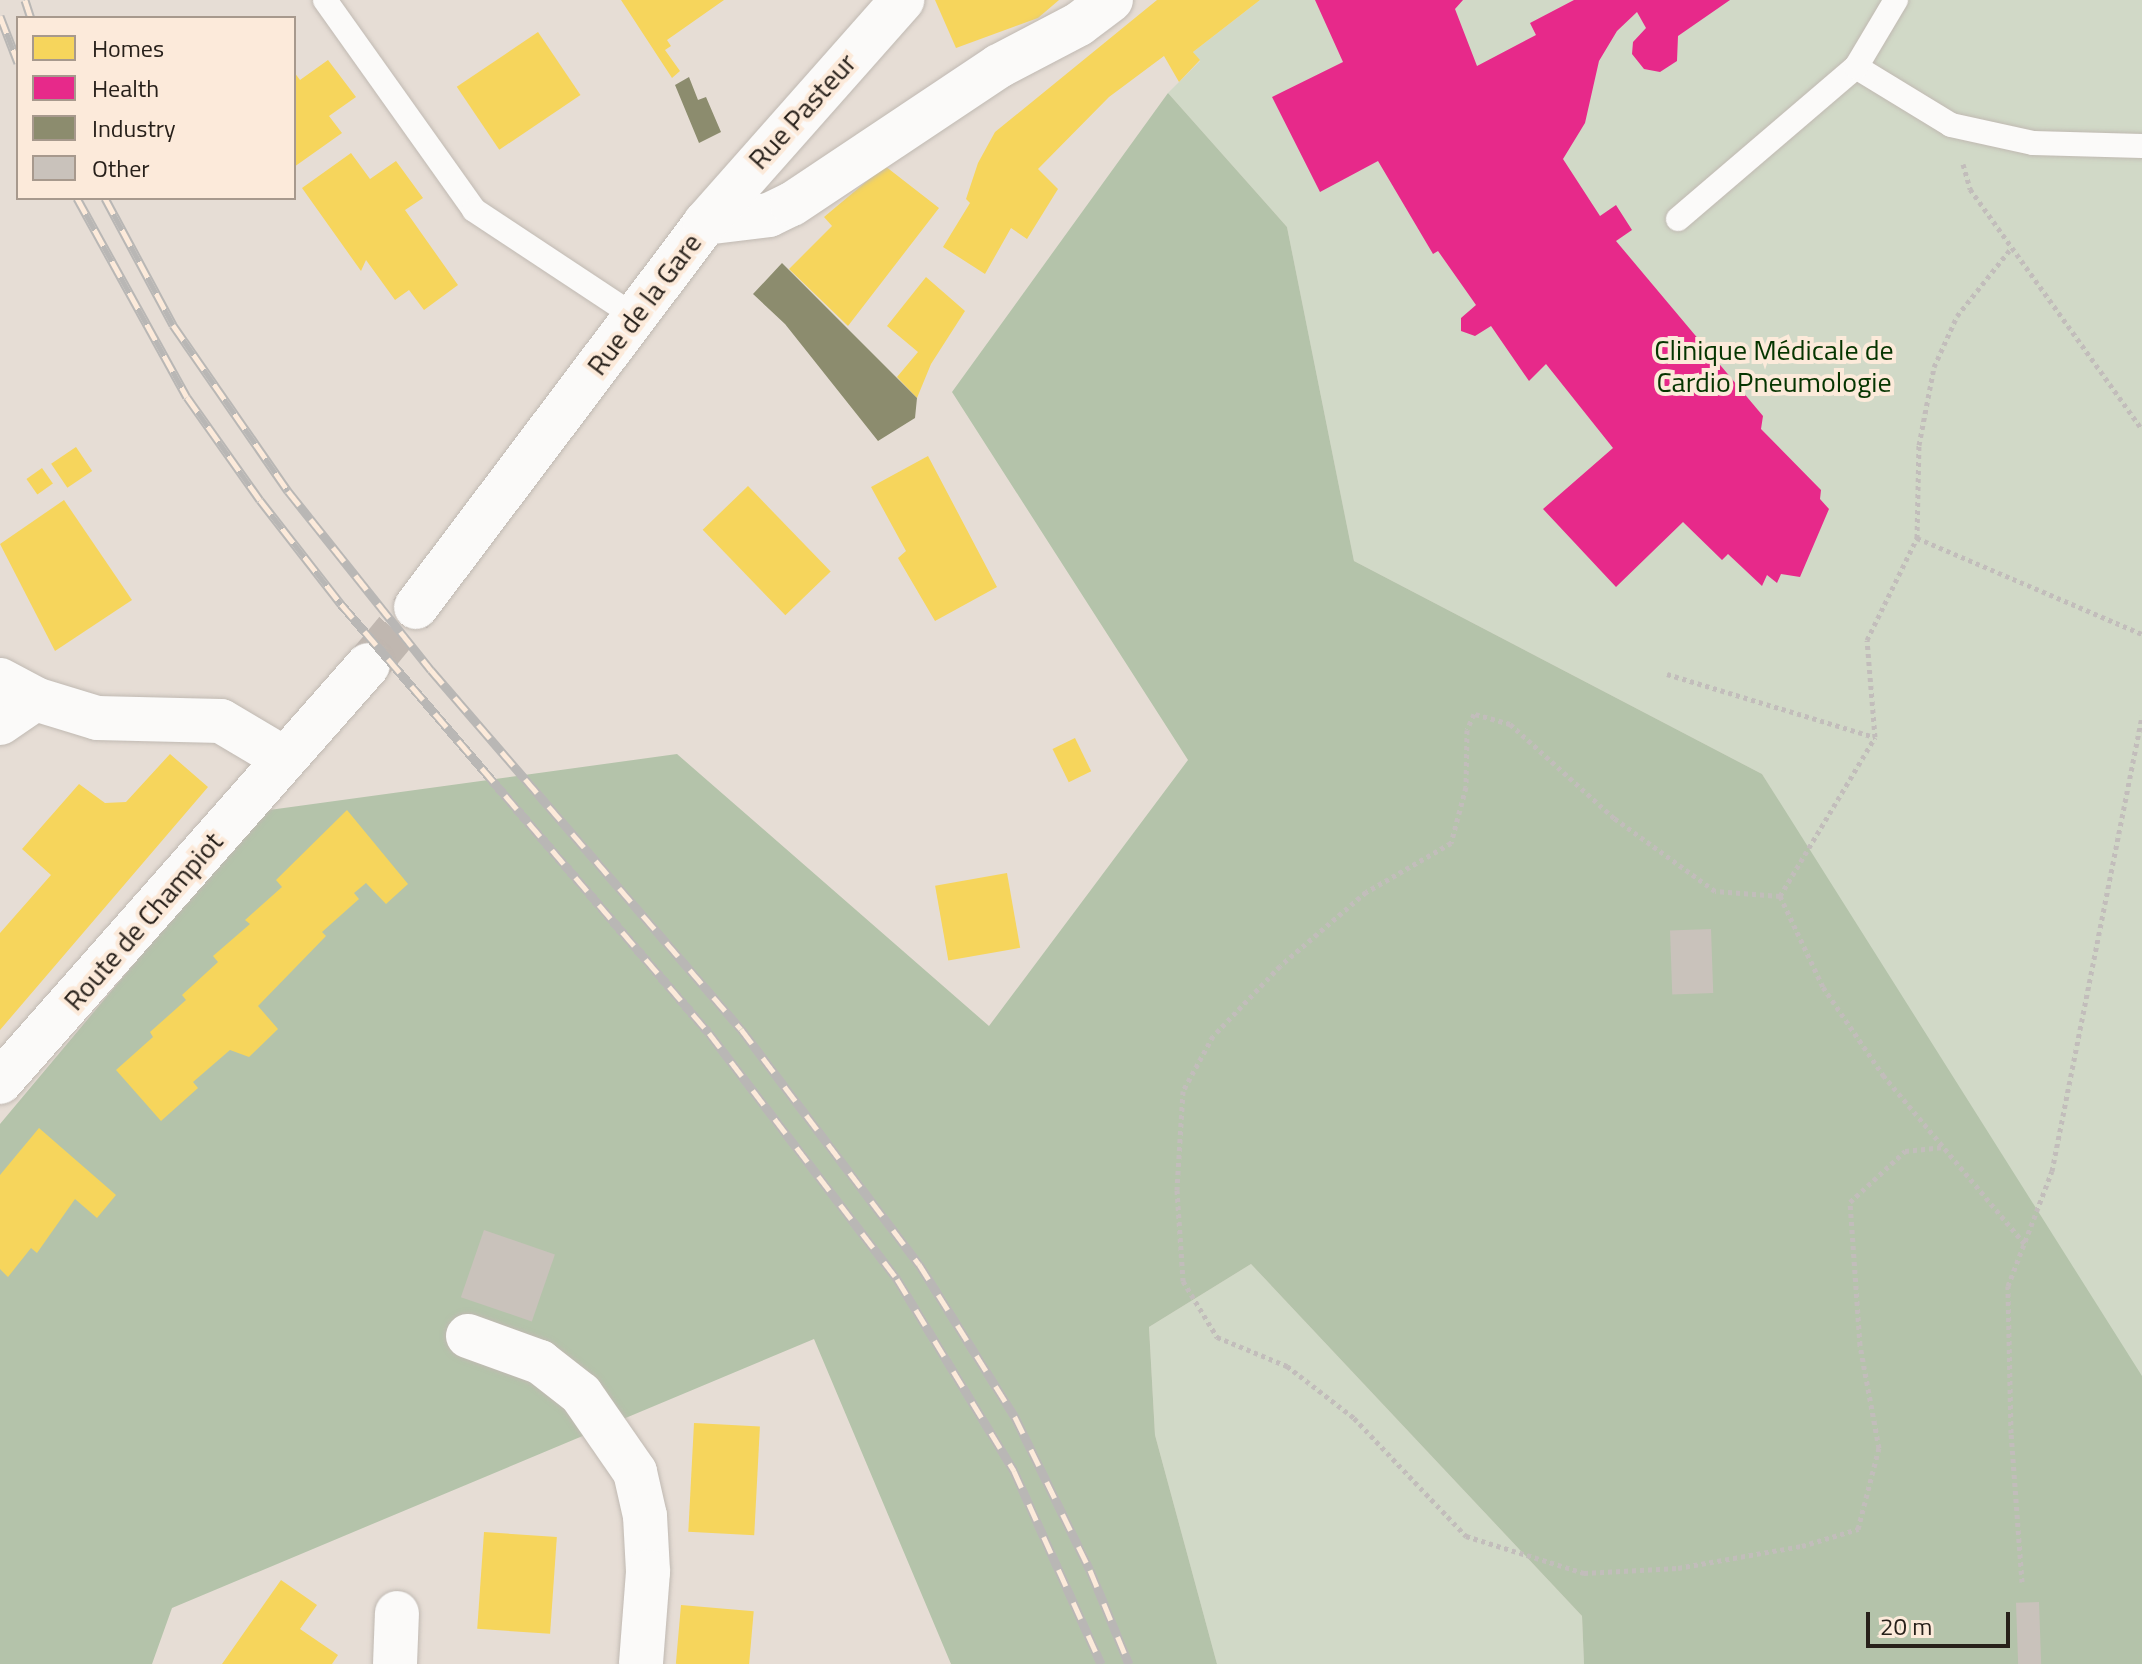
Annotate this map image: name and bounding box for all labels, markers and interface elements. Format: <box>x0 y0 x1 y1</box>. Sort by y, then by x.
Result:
legend <box>16 16 296 200</box>
text: Homes <box>92 30 164 66</box>
street label: Rue Pasteur <box>741 46 863 176</box>
text: Health <box>92 70 159 106</box>
text: Industry <box>92 110 176 146</box>
text: Other <box>92 150 150 186</box>
street label: Rue de la Gare <box>580 226 708 382</box>
park label: Clinique Médicale de Cardio Pneumologie <box>1654 333 1894 399</box>
street label: Route de Champiot <box>57 825 229 1017</box>
scale bar <box>1870 1596 2014 1646</box>
text: 20 m <box>1880 1608 1932 1644</box>

